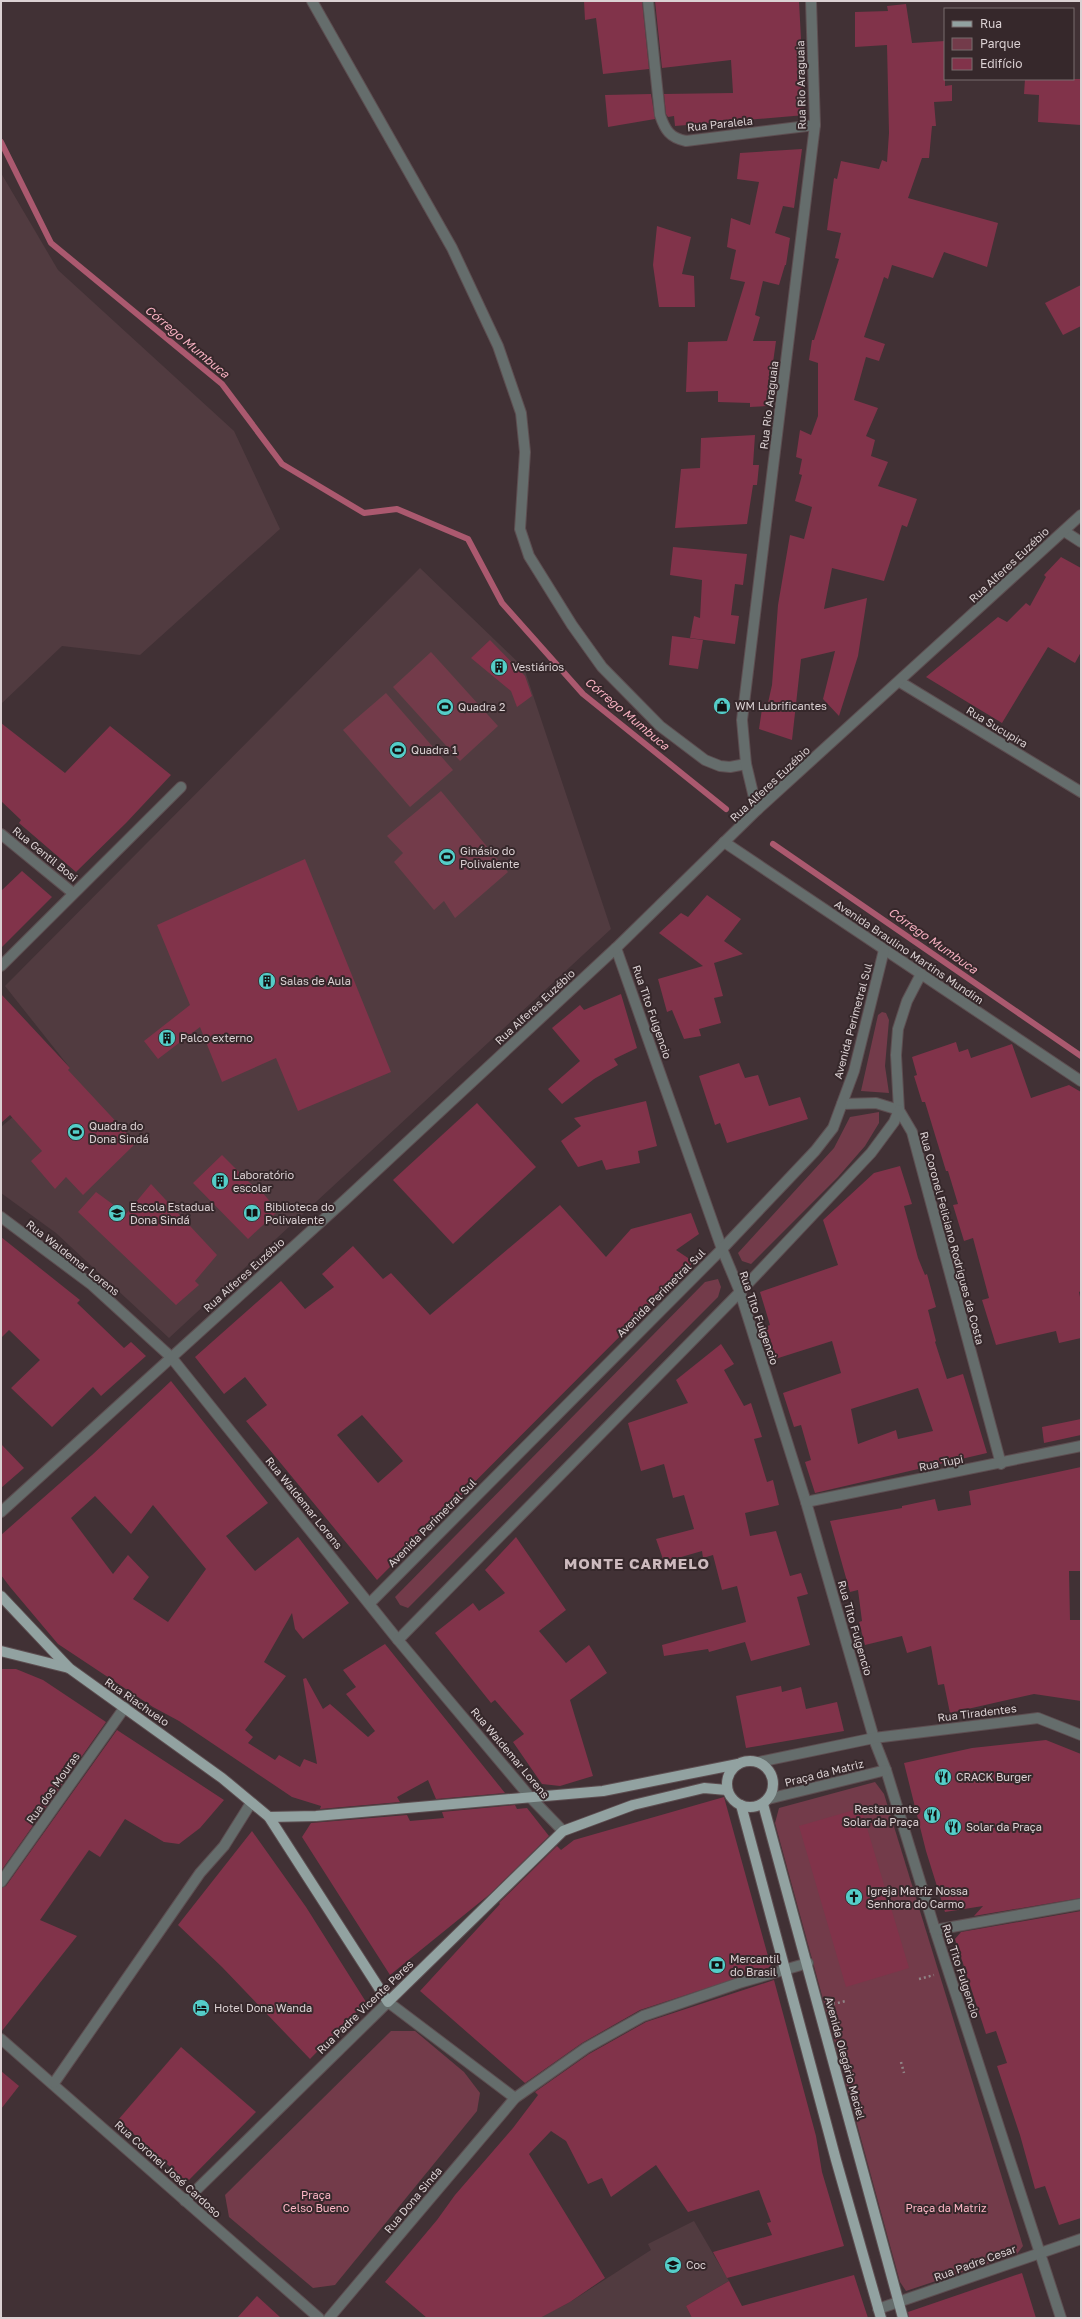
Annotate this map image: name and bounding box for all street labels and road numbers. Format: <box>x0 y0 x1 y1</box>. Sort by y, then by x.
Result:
street label: Rua Rio Araguaia <box>793 40 808 130</box>
street label: Rua Paralela <box>686 114 754 133</box>
street label: Rua Rio Araguaia <box>757 360 780 450</box>
street label: Rua Alferes Euzébio <box>966 524 1052 605</box>
street label: Rua Sucupira <box>964 703 1030 750</box>
street label: Rua Alferes Euzébio <box>727 743 813 824</box>
street label: Rua Gentil Bosi <box>10 823 81 884</box>
street label: Avenida Braulino Martins Mundim <box>832 897 986 1006</box>
street label: Avenida Perimetral Sul <box>831 961 874 1080</box>
street label: Rua Tito Fulgencio <box>630 963 675 1061</box>
street label: Rua Alferes Euzébio <box>492 966 578 1047</box>
street label: Rua Coronel Feliciano Rodrigues da Costa <box>918 1130 987 1346</box>
street label: Rua Waldemar Lorens <box>24 1217 123 1298</box>
street label: Rua Alferes Euzébio <box>201 1235 287 1314</box>
street label: Avenida Perimetral Sul <box>614 1245 708 1340</box>
street label: Rua Tito Fulgencio <box>737 1269 782 1367</box>
street label: Rua Tupi <box>918 1452 964 1473</box>
street label: Rua Waldemar Lorens <box>263 1454 346 1551</box>
street label: Avenida Perimetral Sul <box>385 1475 479 1570</box>
street label: Rua Tito Fulgencio <box>836 1579 875 1677</box>
street label: Rua Riachuelo <box>103 1675 172 1729</box>
street label: Rua Tiradentes <box>937 1701 1017 1724</box>
street label: Rua Waldemar Lorens <box>469 1705 552 1801</box>
street label: Rua dos Mouras <box>23 1750 82 1826</box>
street label: Praça da Matriz <box>783 1756 865 1789</box>
street label: Rua Tito Fulgencio <box>940 1922 983 2020</box>
street label: Rua Padre Vicente Peres <box>314 1957 416 2056</box>
street label: Avenida Olegário Maciel <box>823 1995 868 2121</box>
street label: Rua Coronel José Cardoso <box>113 2117 224 2220</box>
street label: Rua Dona Sinda <box>381 2164 444 2236</box>
street label: Rua Padre Cesar <box>932 2241 1018 2283</box>

